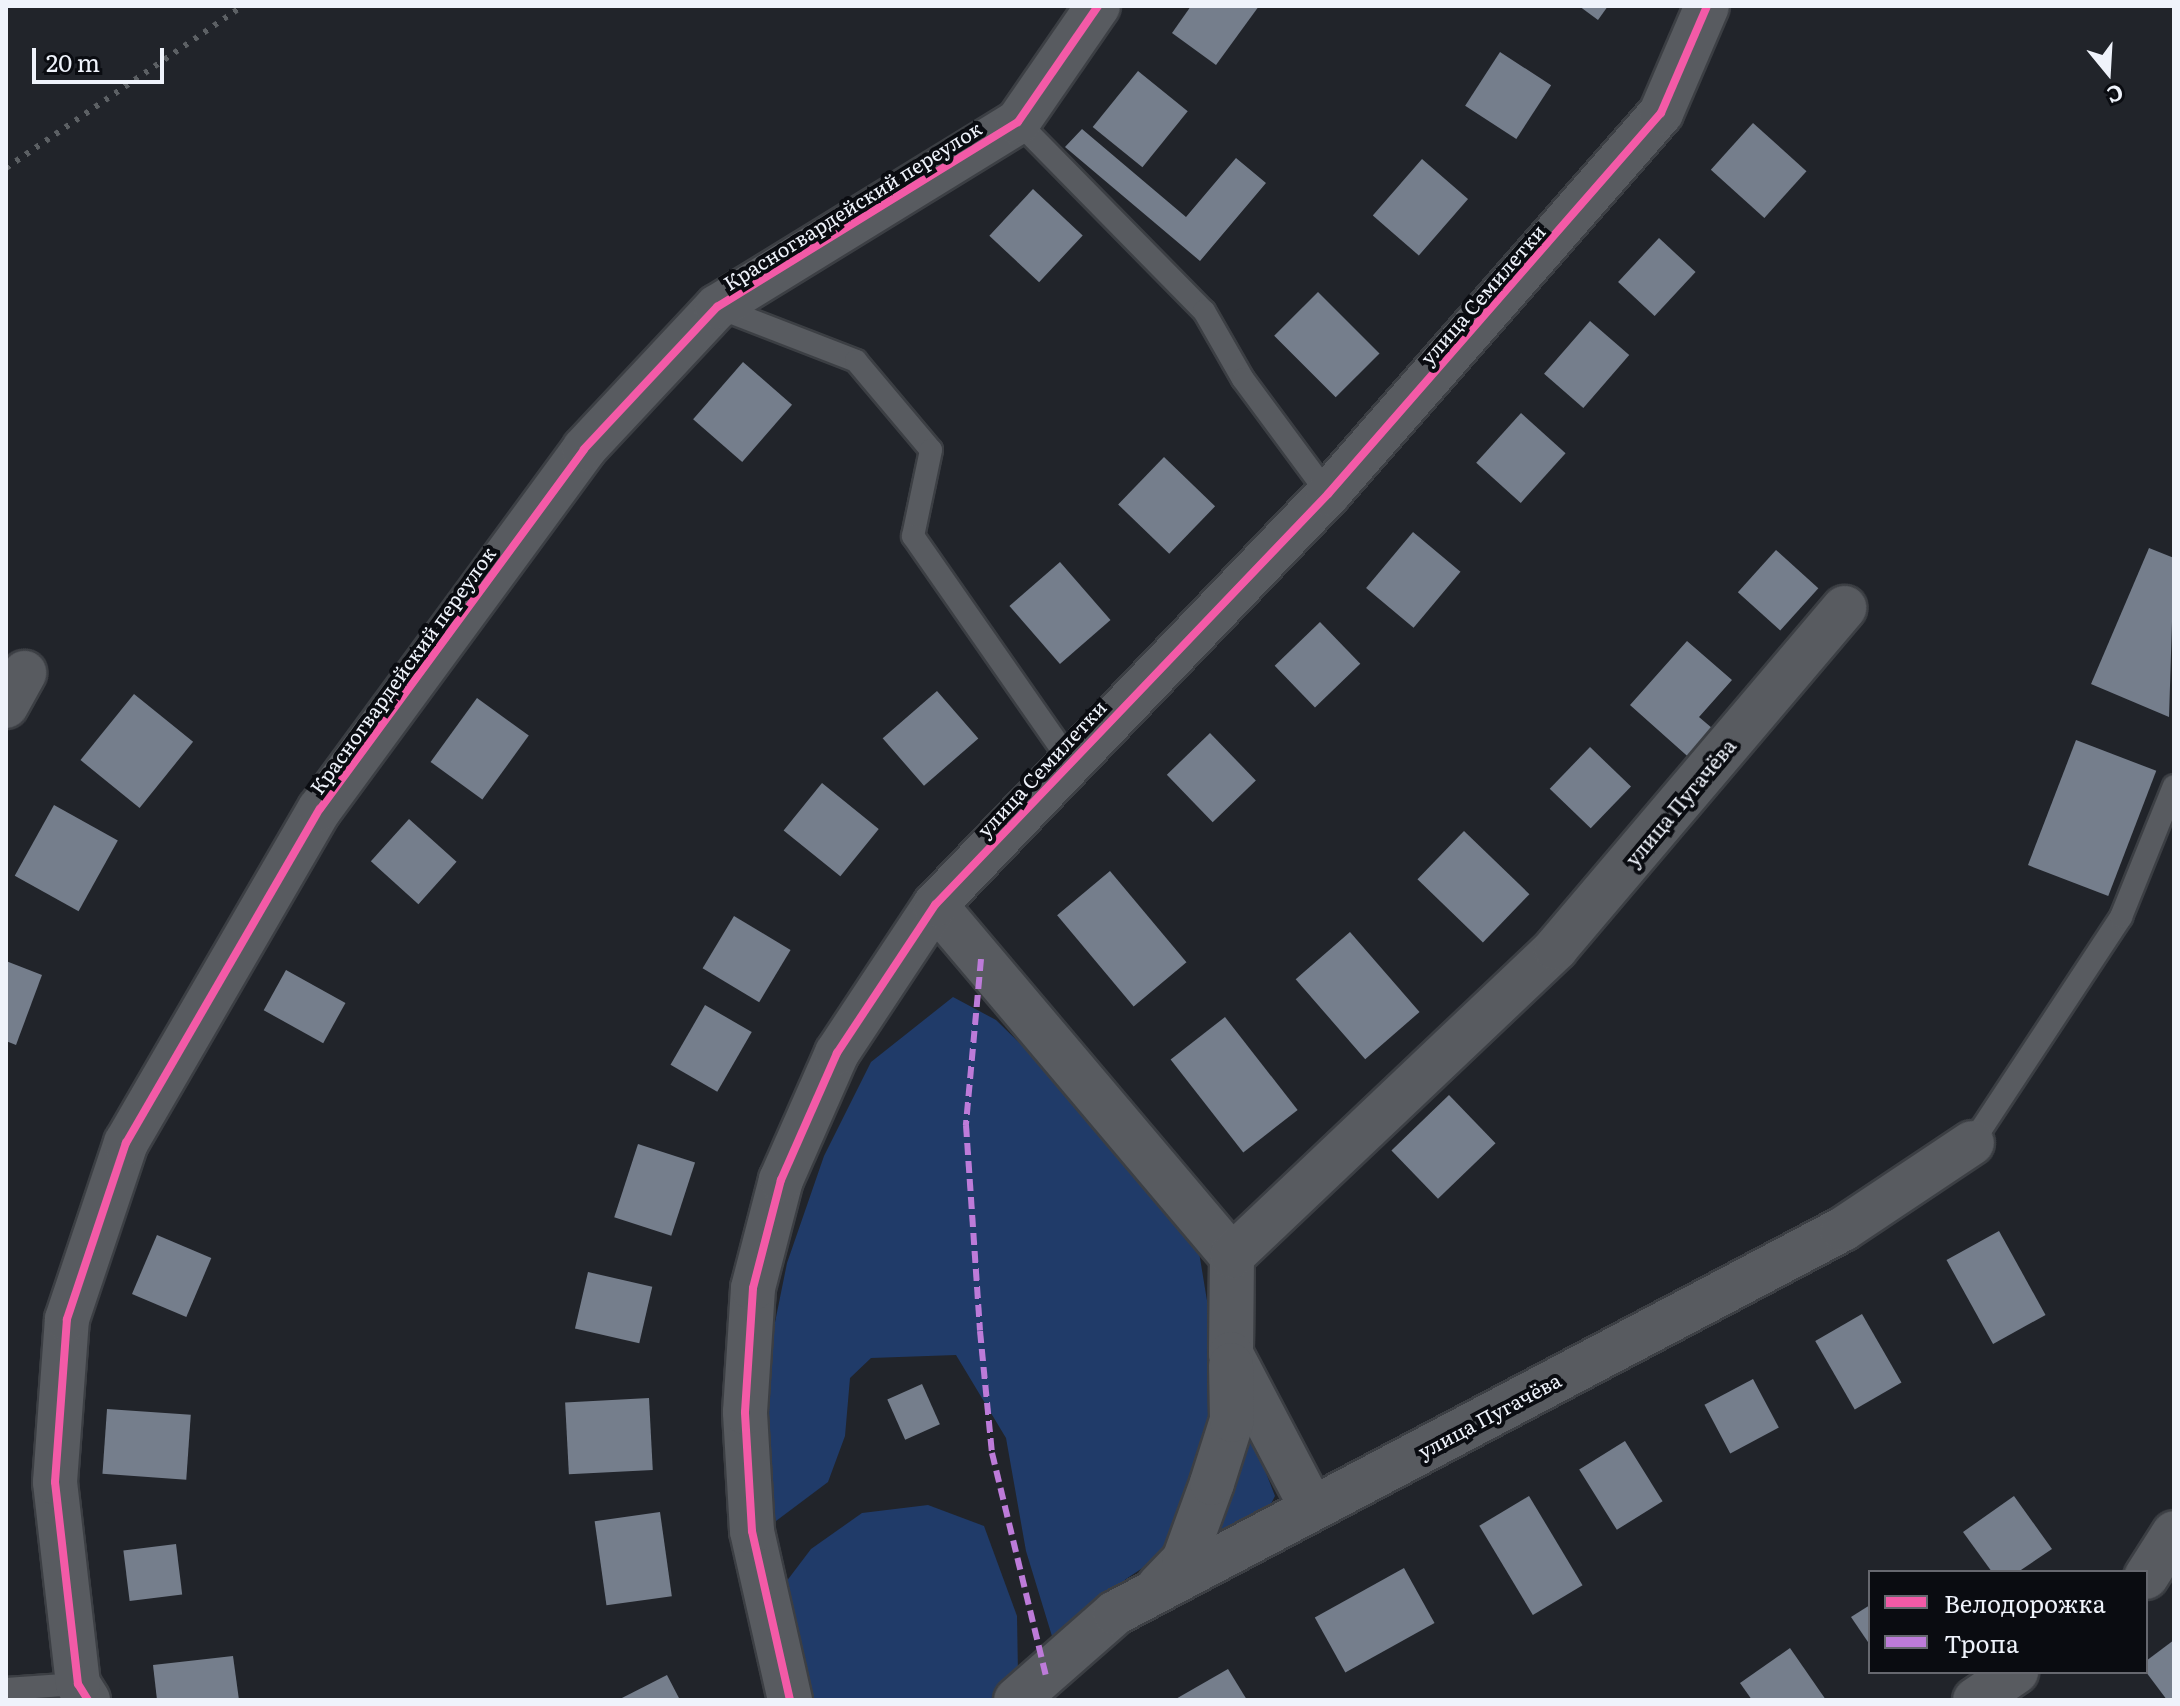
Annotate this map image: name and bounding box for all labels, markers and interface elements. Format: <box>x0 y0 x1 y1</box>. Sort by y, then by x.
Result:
scale bar <box>36 32 168 82</box>
north arrow <box>2068 32 2148 112</box>
text: 20 m <box>46 44 100 79</box>
text: С <box>2103 77 2128 113</box>
street label: Красногвардейский переулок <box>719 115 985 295</box>
street label: улица Семилетки <box>1414 219 1550 369</box>
street label: Красногвардейский переулок <box>304 542 500 798</box>
street label: улица Семилетки <box>971 695 1111 841</box>
street label: улица Пугачёва <box>1620 733 1740 871</box>
street label: улица Пугачёва <box>1413 1367 1565 1463</box>
legend <box>1868 1570 2148 1674</box>
text: Велодорожка <box>1944 1585 2106 1620</box>
text: Тропа <box>1944 1625 2019 1660</box>

